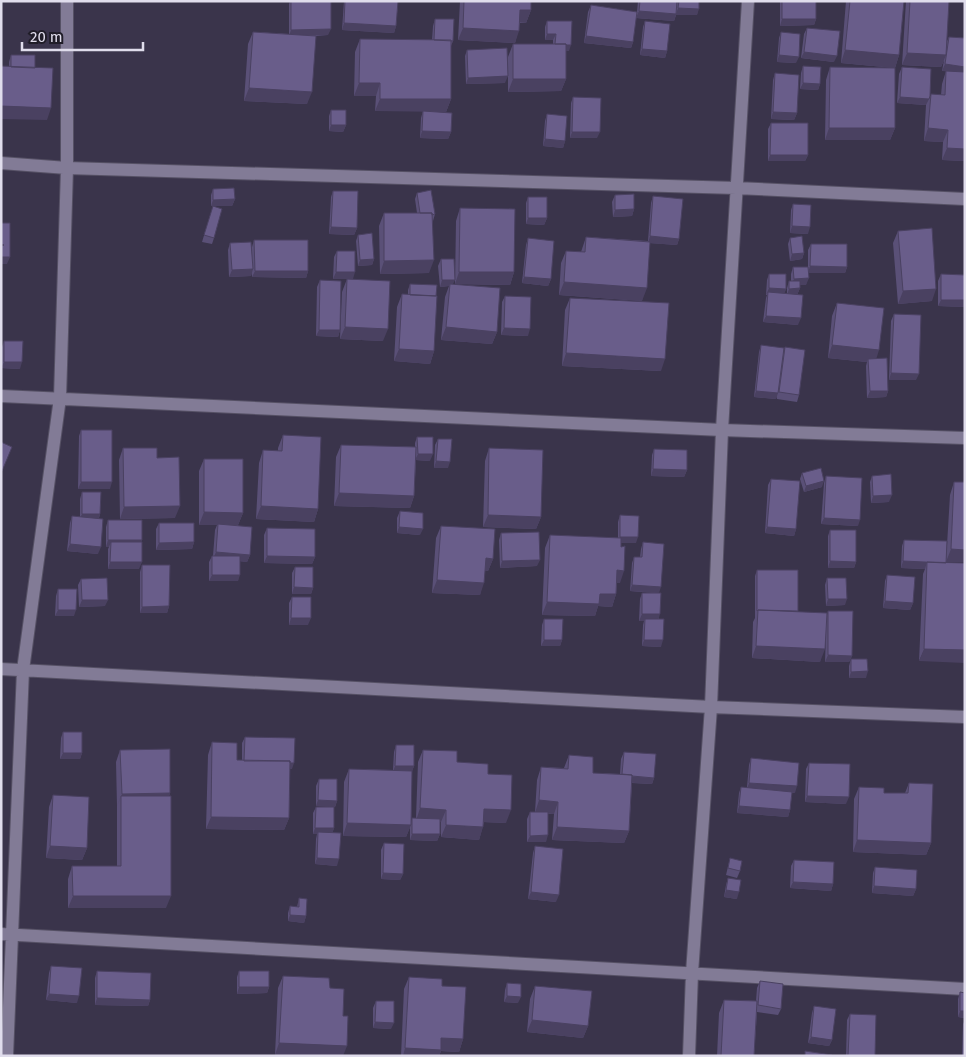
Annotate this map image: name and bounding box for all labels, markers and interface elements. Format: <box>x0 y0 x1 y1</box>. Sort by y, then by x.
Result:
scale bar <box>22 20 144 52</box>
text: 20 m <box>30 28 63 46</box>

